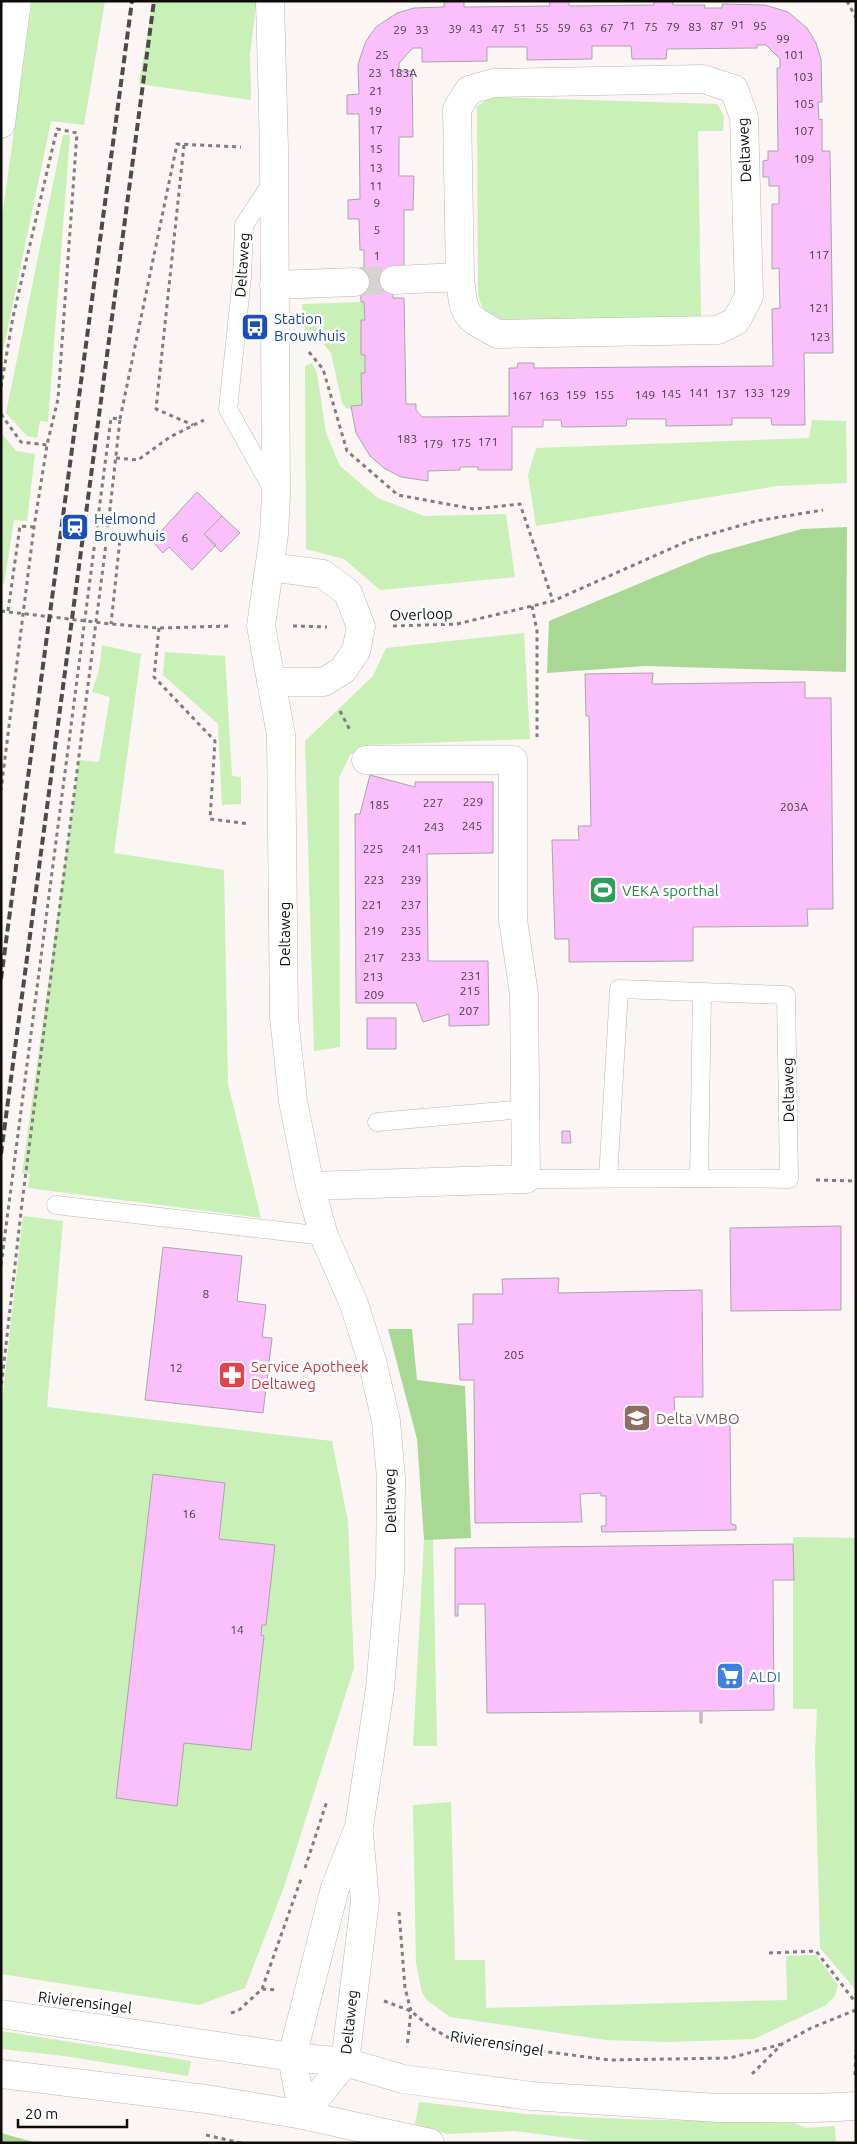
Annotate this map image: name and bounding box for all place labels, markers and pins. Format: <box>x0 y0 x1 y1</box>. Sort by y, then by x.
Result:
place label: Station Brouwhuis <box>274 310 345 344</box>
bus stop icon: Station Brouwhuis <box>240 312 270 342</box>
place label: Helmond Brouwhuis <box>94 510 165 544</box>
station icon: Helmond Brouwhuis <box>60 512 90 542</box>
sports icon: VEKA sporthal <box>588 875 618 905</box>
place label: VEKA sporthal <box>622 882 719 899</box>
place label: Service Apotheek Deltaweg <box>251 1358 369 1392</box>
pharmacy icon: Service Apotheek Deltaweg <box>217 1360 247 1390</box>
school or university icon: Delta VMBO <box>622 1403 652 1433</box>
place label: Delta VMBO <box>656 1410 740 1427</box>
supermarket icon: ALDI <box>715 1661 745 1691</box>
place label: ALDI <box>749 1668 781 1685</box>

